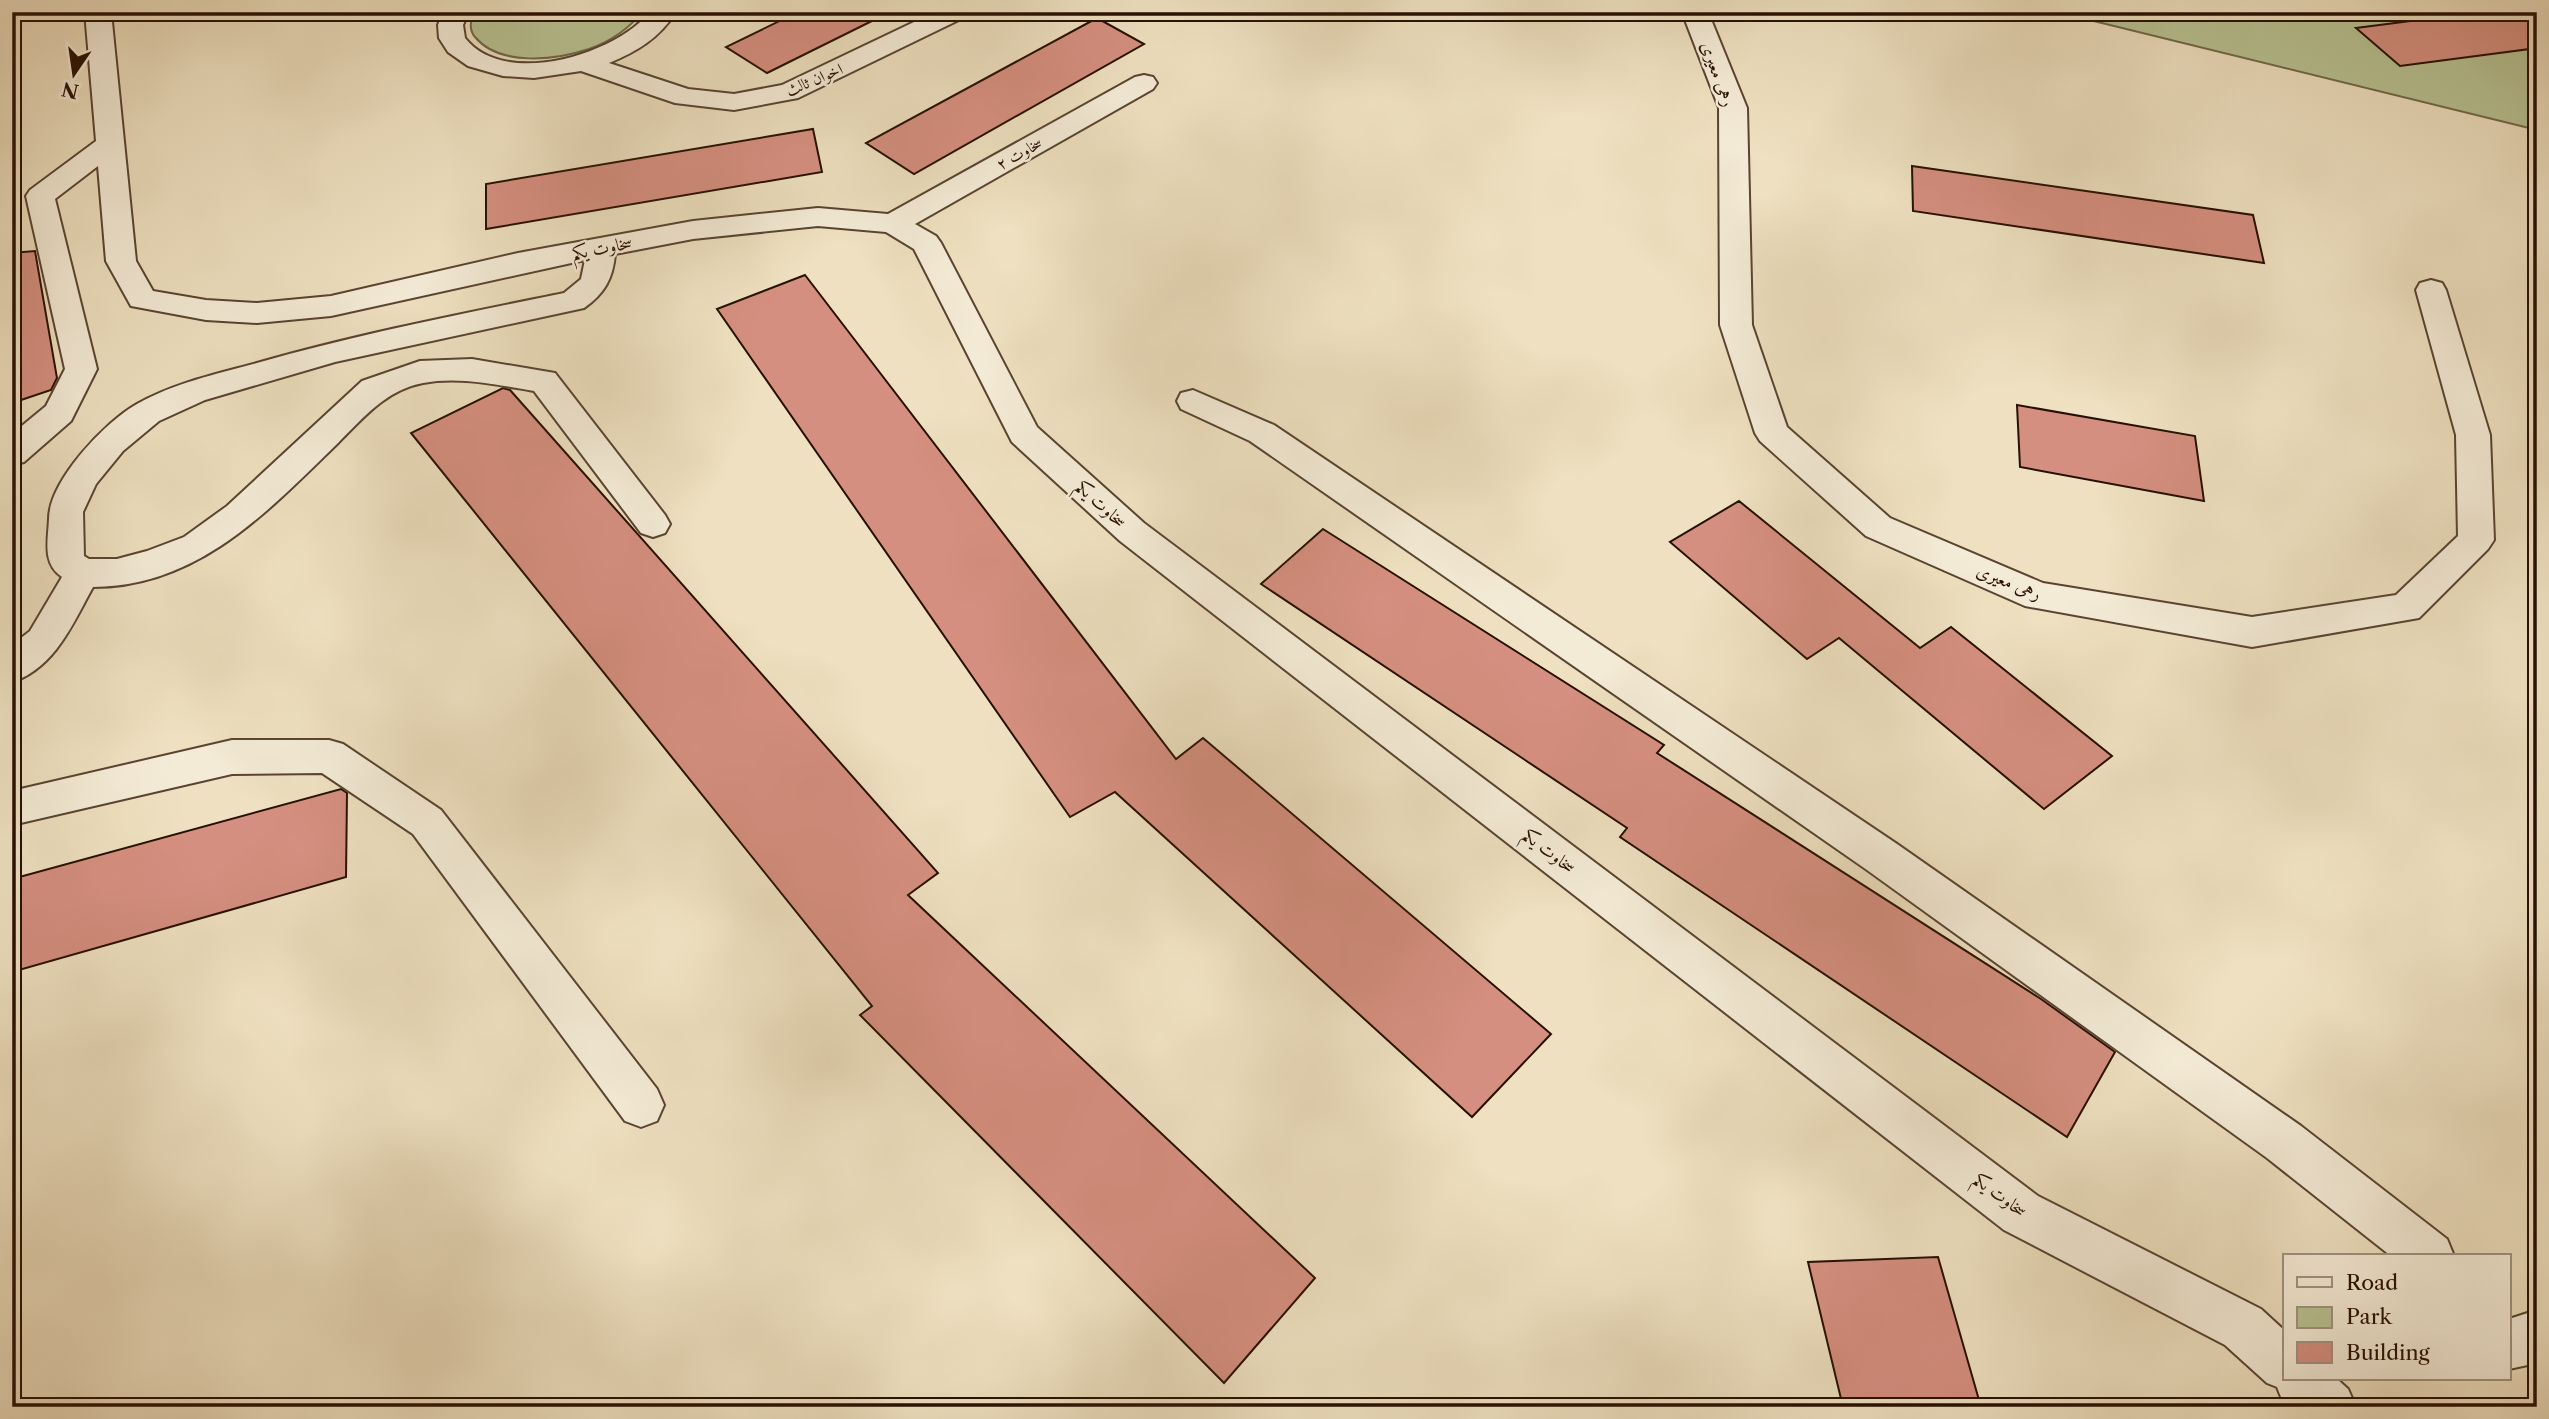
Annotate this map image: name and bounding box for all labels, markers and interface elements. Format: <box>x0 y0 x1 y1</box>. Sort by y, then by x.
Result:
north arrow <box>38 38 108 108</box>
street label: رهی معیری <box>1696 38 1740 110</box>
street label: اخوان ثالث <box>782 58 846 101</box>
text: N <box>60 77 81 103</box>
street label: سخاوت ۲ <box>992 132 1046 174</box>
street label: سخاوت یکم <box>570 231 635 271</box>
street label: سخاوت یکم <box>1067 475 1131 537</box>
street label: رهی معیری <box>1973 559 2045 605</box>
street label: سخاوت یکم <box>1514 824 1580 883</box>
street label: سخاوت یکم <box>1965 1168 2031 1227</box>
legend <box>2283 1254 2510 1380</box>
text: Road <box>2346 1270 2398 1295</box>
text: Park <box>2346 1304 2392 1329</box>
text: Building <box>2346 1340 2431 1365</box>

